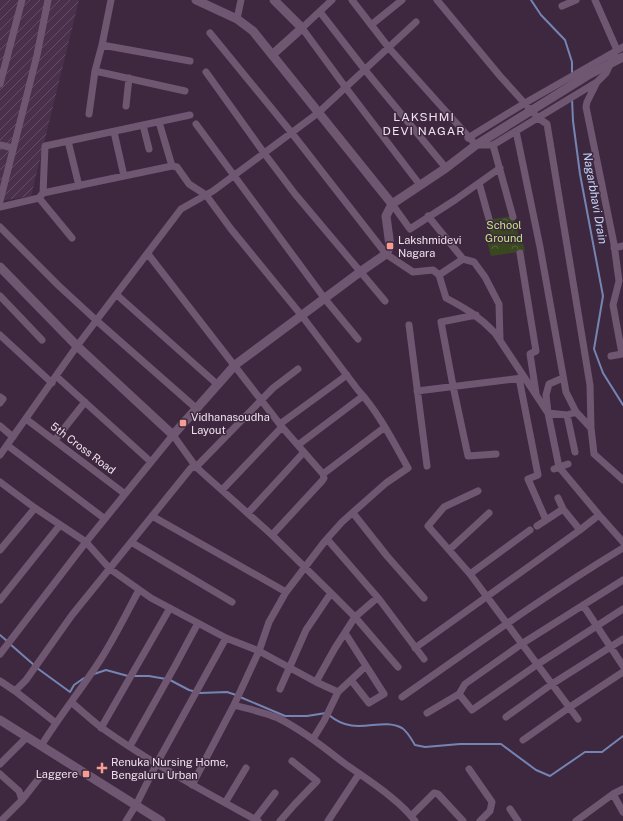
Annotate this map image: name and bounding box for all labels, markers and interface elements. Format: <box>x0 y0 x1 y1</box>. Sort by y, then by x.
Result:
district label: LAKSHMI DEVI NAGAR <box>383 110 465 138</box>
water label: Nagarbhavi Drain <box>580 151 610 245</box>
park label: School Ground <box>485 219 523 244</box>
place label: Lakshmidevi Nagara <box>398 234 461 259</box>
marker: Lakshmidevi Nagara <box>385 241 395 251</box>
place label: Vidhanasoudha Layout <box>191 411 270 436</box>
marker: Vidhanasoudha Layout <box>178 418 188 428</box>
street label: 5th Cross Road <box>48 420 118 476</box>
place label: Renuka Nursing Home, Bengaluru Urban <box>111 756 228 781</box>
marker: Renuka Nursing Home, Bengaluru Urban <box>96 762 108 774</box>
place label: Laggere <box>36 768 78 780</box>
marker: Laggere <box>81 769 91 779</box>

